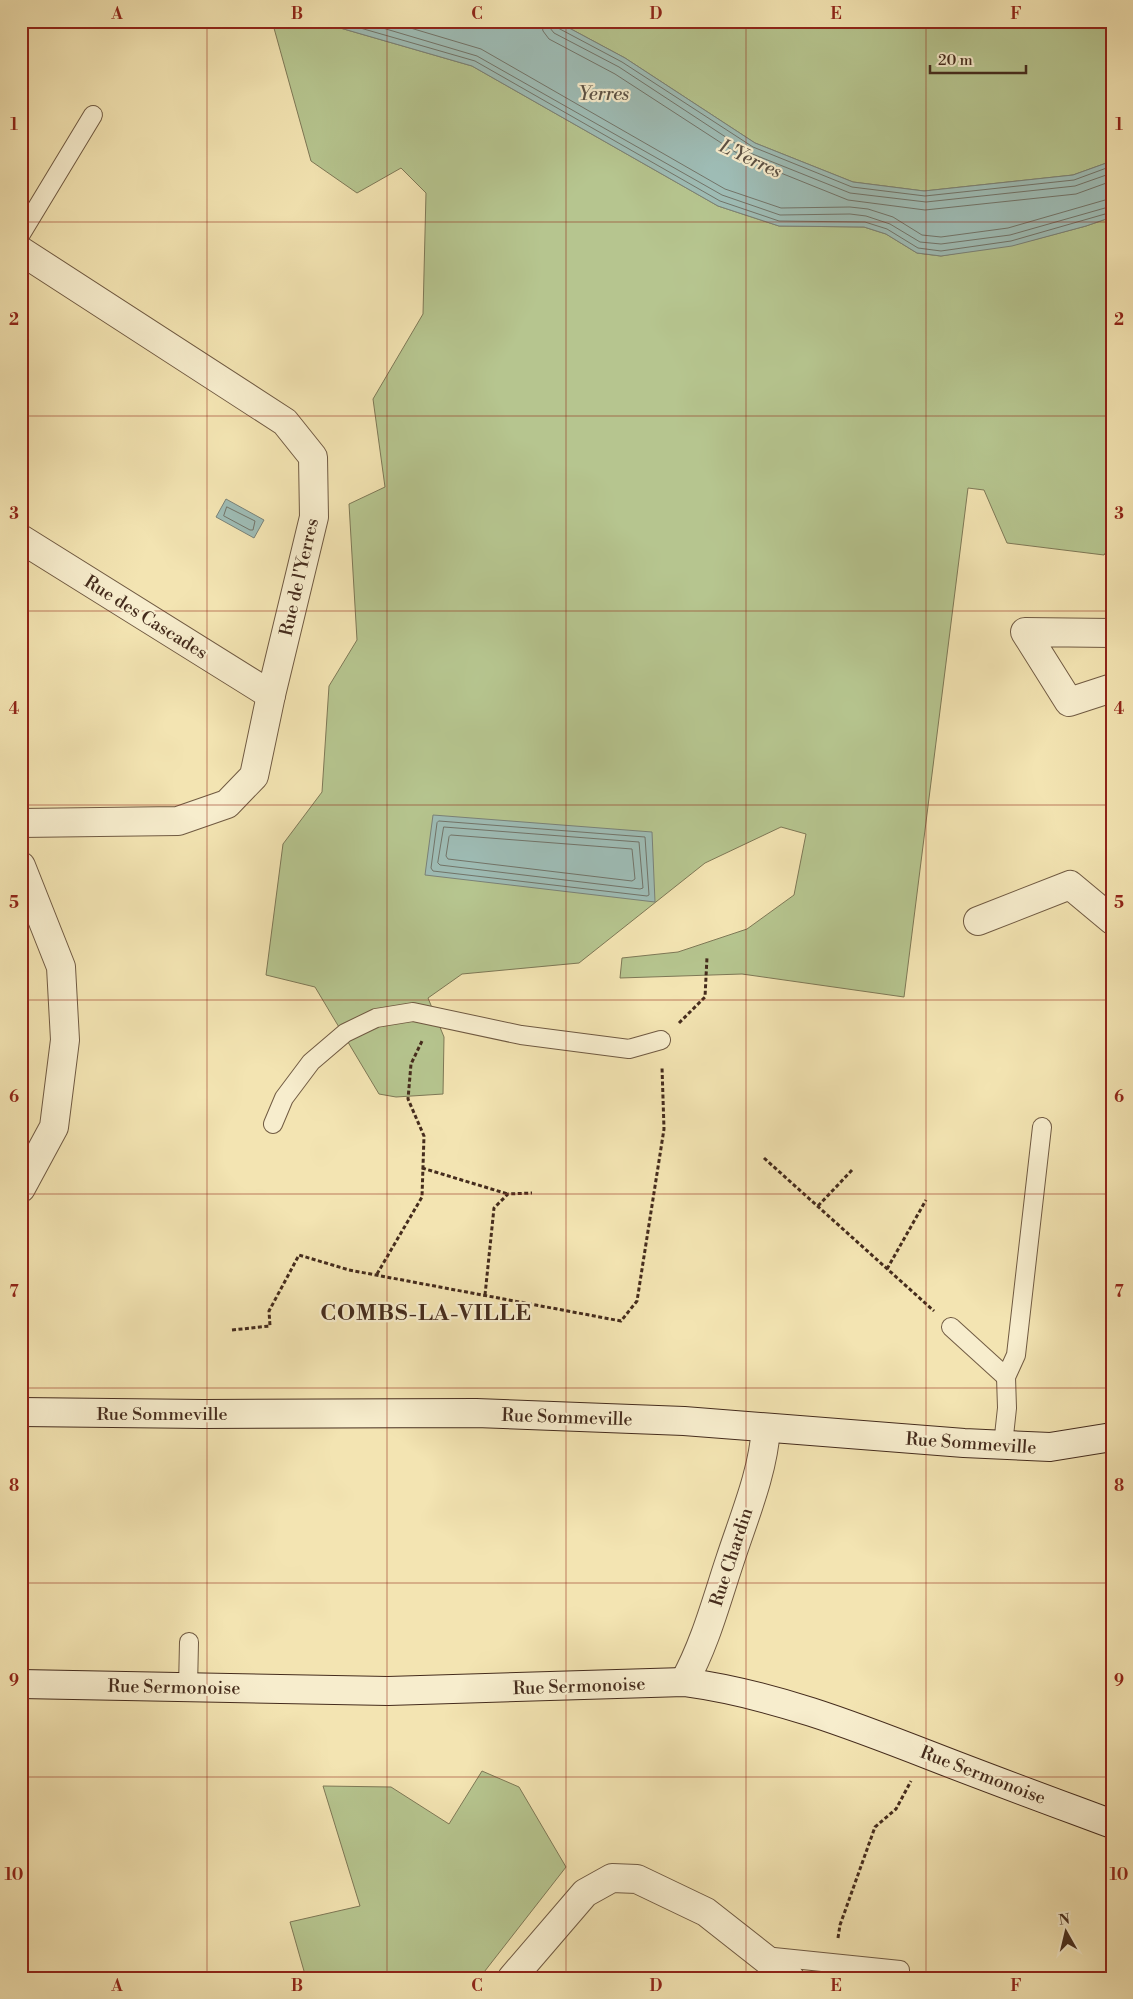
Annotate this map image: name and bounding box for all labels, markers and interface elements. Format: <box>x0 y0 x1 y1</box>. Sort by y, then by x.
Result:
text: A <box>110 4 123 24</box>
text: B <box>291 4 303 24</box>
text: C <box>471 4 483 24</box>
text: D <box>650 4 663 24</box>
text: E <box>830 4 842 24</box>
text: F <box>1010 4 1022 24</box>
scale bar <box>930 42 1027 74</box>
text: 20 m <box>938 51 973 70</box>
water label: Yerres <box>579 82 629 106</box>
text: 1 <box>10 115 18 135</box>
text: 1 <box>1115 115 1123 135</box>
water label: L'Yerres <box>715 134 786 184</box>
text: 2 <box>9 310 19 330</box>
text: 2 <box>1114 310 1124 330</box>
text: 3 <box>9 504 19 524</box>
text: 3 <box>1114 504 1124 524</box>
street label: Rue de l'Yerres <box>275 516 324 638</box>
street label: Rue des Cascades <box>80 570 212 665</box>
text: 4 <box>9 699 20 719</box>
text: 4 <box>1114 699 1125 719</box>
text: 5 <box>9 893 19 913</box>
text: 5 <box>1114 893 1124 913</box>
text: 6 <box>9 1087 19 1107</box>
text: 6 <box>1114 1087 1124 1107</box>
text: 7 <box>9 1282 19 1302</box>
text: 7 <box>1114 1282 1124 1302</box>
district label: COMBS-LA-VILLE <box>320 1300 532 1327</box>
street label: Rue Sommeville <box>96 1403 228 1426</box>
street label: Rue Sommeville <box>501 1404 633 1431</box>
street label: Rue Sommeville <box>905 1427 1037 1460</box>
text: 8 <box>9 1476 19 1496</box>
text: 8 <box>1114 1476 1124 1496</box>
street label: Rue Chardin <box>705 1505 758 1609</box>
text: 9 <box>9 1671 19 1691</box>
text: 9 <box>1114 1671 1124 1691</box>
street label: Rue Sermonoise <box>512 1673 646 1700</box>
street label: Rue Sermonoise <box>107 1675 241 1700</box>
street label: Rue Sermonoise <box>917 1741 1049 1810</box>
text: 10 <box>5 1865 23 1885</box>
text: 10 <box>1110 1865 1128 1885</box>
north arrow <box>1040 1906 1090 1956</box>
text: N <box>1058 1910 1071 1930</box>
text: A <box>110 1976 123 1996</box>
text: B <box>291 1976 303 1996</box>
text: C <box>471 1976 483 1996</box>
text: D <box>650 1976 663 1996</box>
text: E <box>830 1976 842 1996</box>
text: F <box>1010 1976 1022 1996</box>

